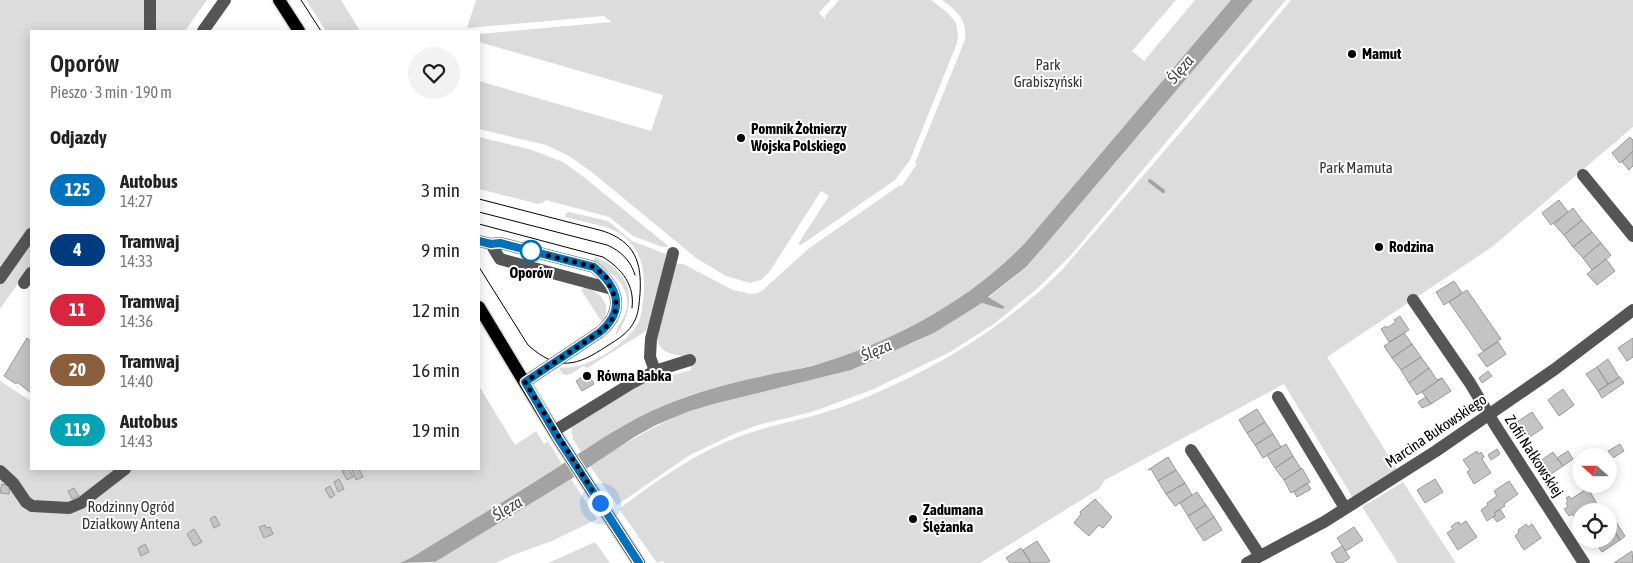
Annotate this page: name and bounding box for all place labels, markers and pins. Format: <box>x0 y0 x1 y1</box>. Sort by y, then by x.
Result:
place label: Mamut <box>1362 45 1402 62</box>
marker: Mamut <box>1346 48 1358 60</box>
place label: Pomnik Żołnierzy Wojska Polskiego <box>750 120 848 154</box>
marker: Pomnik Żołnierzy Wojska Polskiego <box>735 132 747 144</box>
place label: Rodzina <box>1389 238 1434 255</box>
marker: Oporów <box>520 240 542 262</box>
marker: Rodzina <box>1373 241 1385 253</box>
place label: Oporów <box>509 264 553 281</box>
place label: Równa Babka <box>597 367 671 384</box>
marker: Równa Babka <box>581 370 593 382</box>
place label: Zadumana Ślężanka <box>923 501 983 535</box>
marker: Zadumana Ślężanka <box>907 513 919 525</box>

